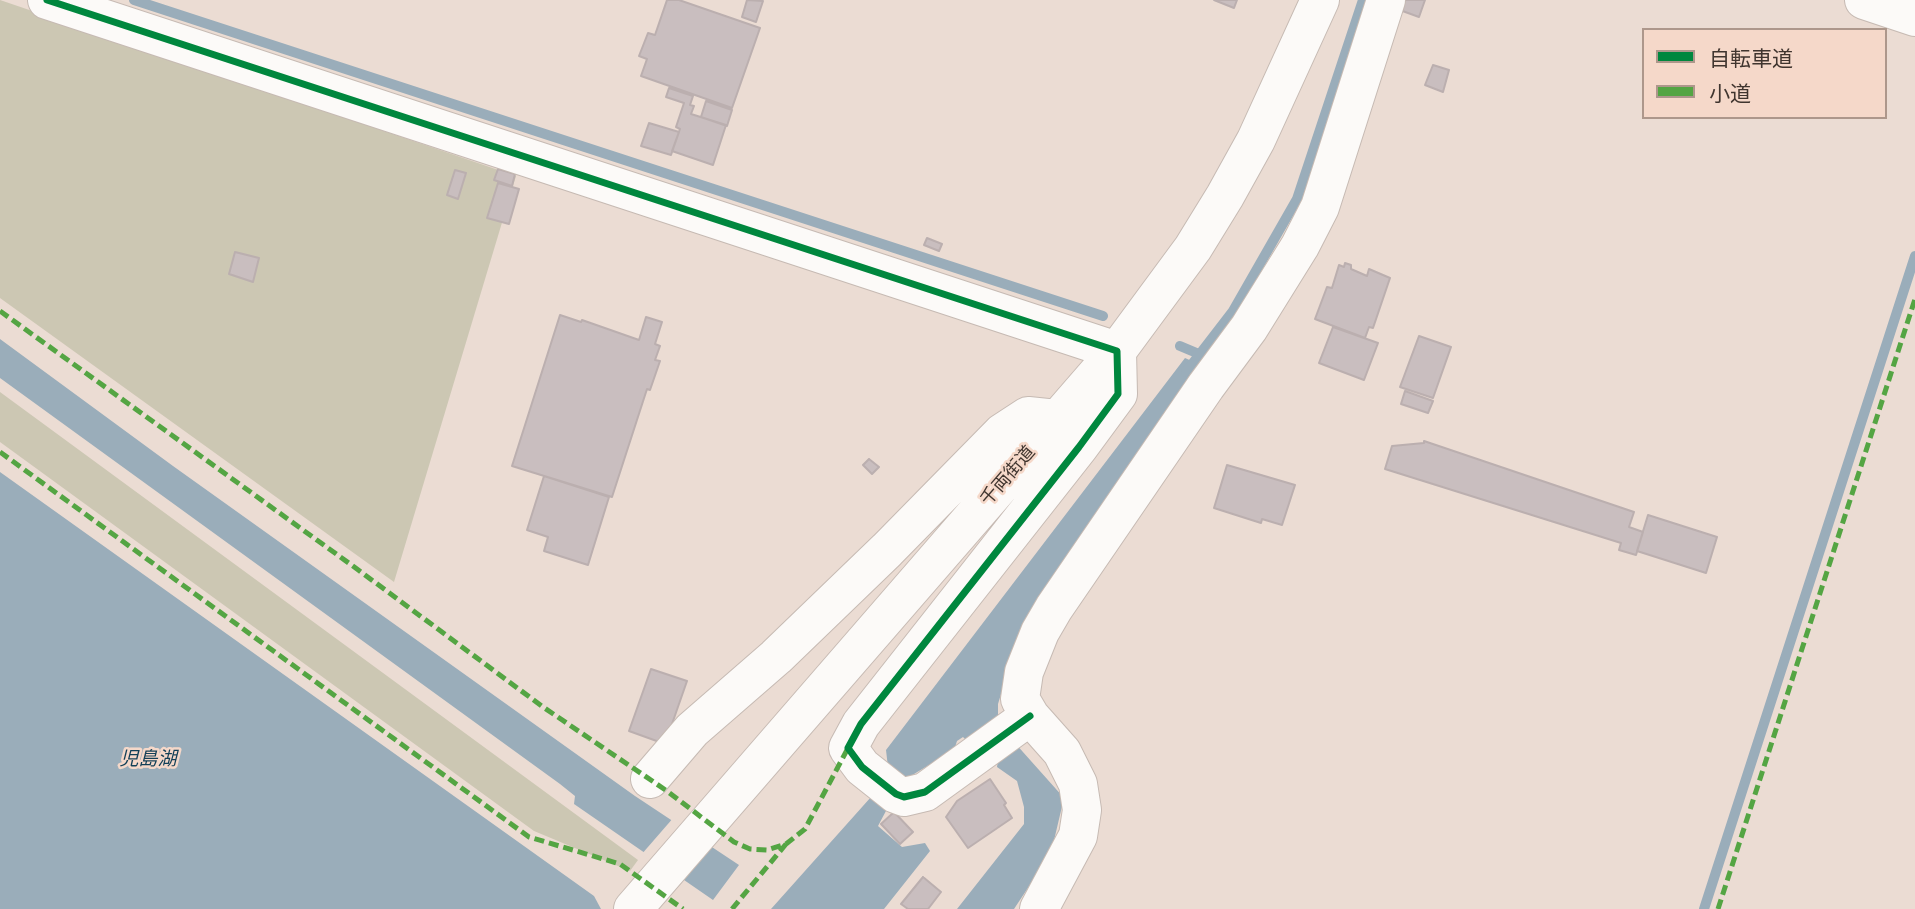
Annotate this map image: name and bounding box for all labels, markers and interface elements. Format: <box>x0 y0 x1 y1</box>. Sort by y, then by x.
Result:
legend <box>1642 28 1887 119</box>
text: 自転車道 <box>1709 46 1793 71</box>
text: 小道 <box>1709 81 1751 106</box>
street label: 千両街道 <box>976 442 1040 510</box>
water label: 児島湖 <box>120 748 176 770</box>

